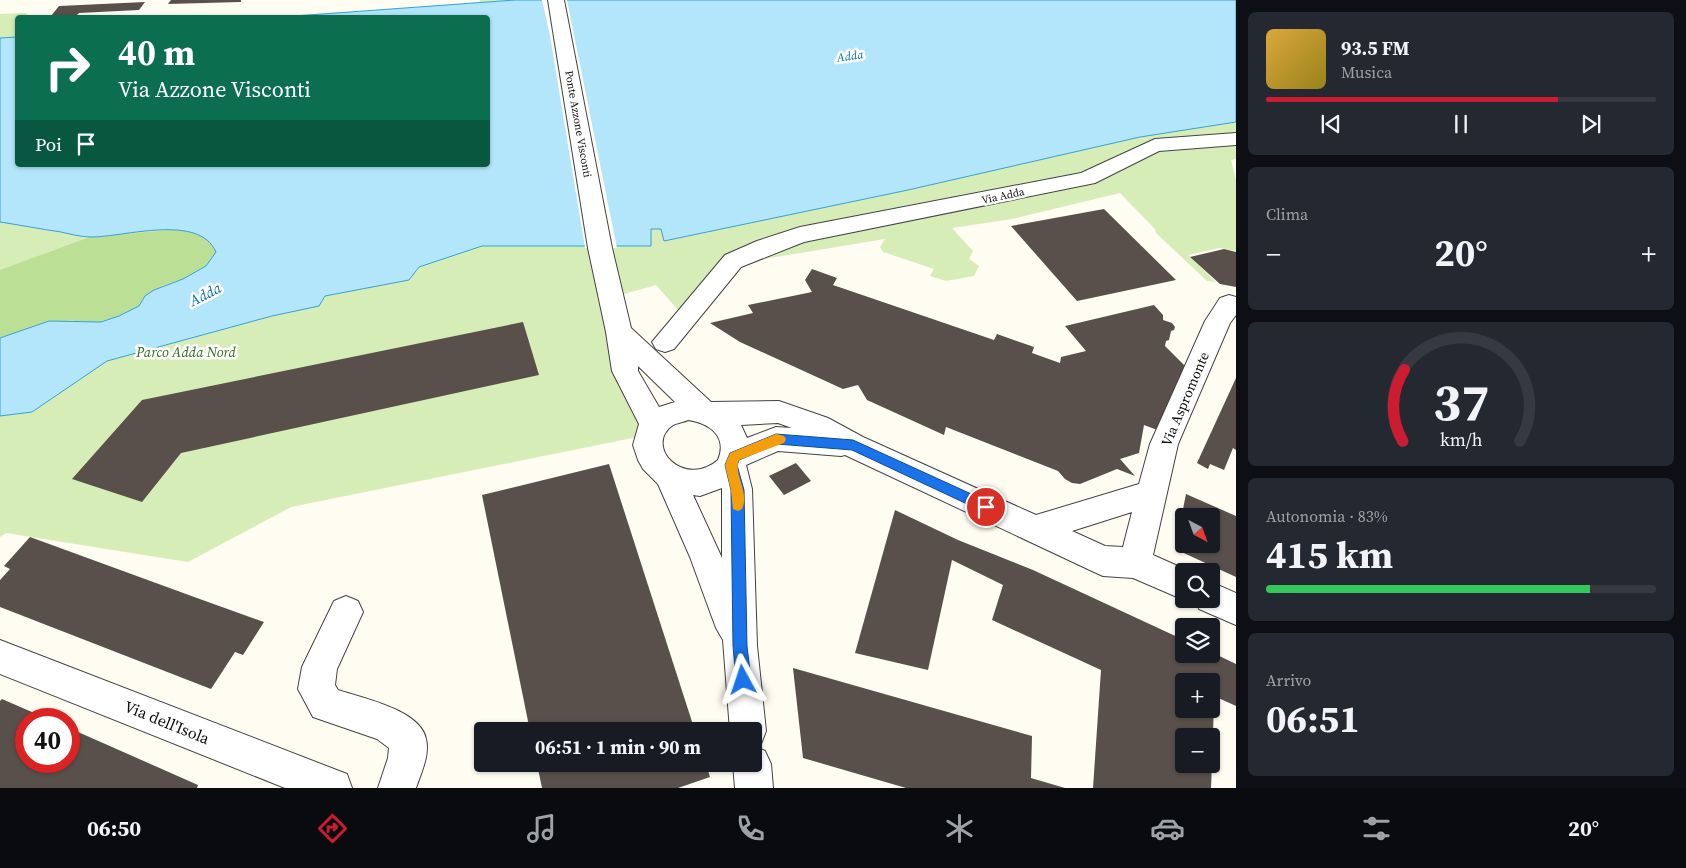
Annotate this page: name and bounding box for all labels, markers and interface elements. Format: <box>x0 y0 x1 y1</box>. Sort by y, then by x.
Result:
text: 40 m <box>118 29 195 77</box>
icon: right <box>35 35 100 100</box>
text: 93.5 FM <box>1341 35 1410 61</box>
water label: Adda <box>835 46 865 66</box>
text: Musica <box>1341 61 1392 83</box>
street label: Ponte Azzone Visconti <box>561 69 595 179</box>
text: Via Azzone Visconti <box>118 74 311 104</box>
icon: previous <box>1317 110 1345 138</box>
icon: pause <box>1447 110 1475 138</box>
icon: next <box>1577 110 1605 138</box>
icon: arrive <box>72 130 100 158</box>
text: Poi <box>35 131 62 157</box>
street label: Via Adda <box>980 184 1026 208</box>
text: Clima <box>1266 203 1308 225</box>
text: 20° <box>1434 227 1488 279</box>
text: − <box>1266 235 1281 273</box>
text: + <box>1641 235 1656 273</box>
water label: Adda <box>184 277 225 311</box>
park label: Parco Adda Nord <box>135 342 236 362</box>
street label: Via Aspromonte <box>1156 349 1214 449</box>
text: 37 <box>1433 366 1489 437</box>
text: km/h <box>1440 427 1483 452</box>
pin <box>965 486 1007 528</box>
icon: arrive <box>972 493 1000 521</box>
text: Autonomia · 83% <box>1266 505 1388 527</box>
north arrow <box>1175 508 1220 552</box>
map controls <box>1175 508 1220 773</box>
text: 415 km <box>1266 529 1393 581</box>
button: search <box>1175 563 1220 608</box>
button: layers <box>1175 618 1220 663</box>
position arrow <box>716 653 768 705</box>
text: Arrivo <box>1266 669 1311 691</box>
button: + <box>1175 673 1220 718</box>
text: 06:51 <box>1266 693 1360 745</box>
street label: Via dell'Isola <box>121 695 214 749</box>
speed limit sign: 40 <box>15 708 80 773</box>
button: − <box>1175 728 1220 773</box>
text: 06:51 · 1 min · 90 m <box>535 734 701 760</box>
icon: directions <box>315 811 350 846</box>
icon: music <box>524 811 559 846</box>
icon: phone <box>733 811 768 846</box>
icon: climate <box>942 811 977 846</box>
icon: car <box>1150 811 1185 846</box>
icon: filters <box>1359 811 1394 846</box>
text: 06:50 <box>87 813 141 843</box>
text: 20° <box>1568 813 1599 843</box>

